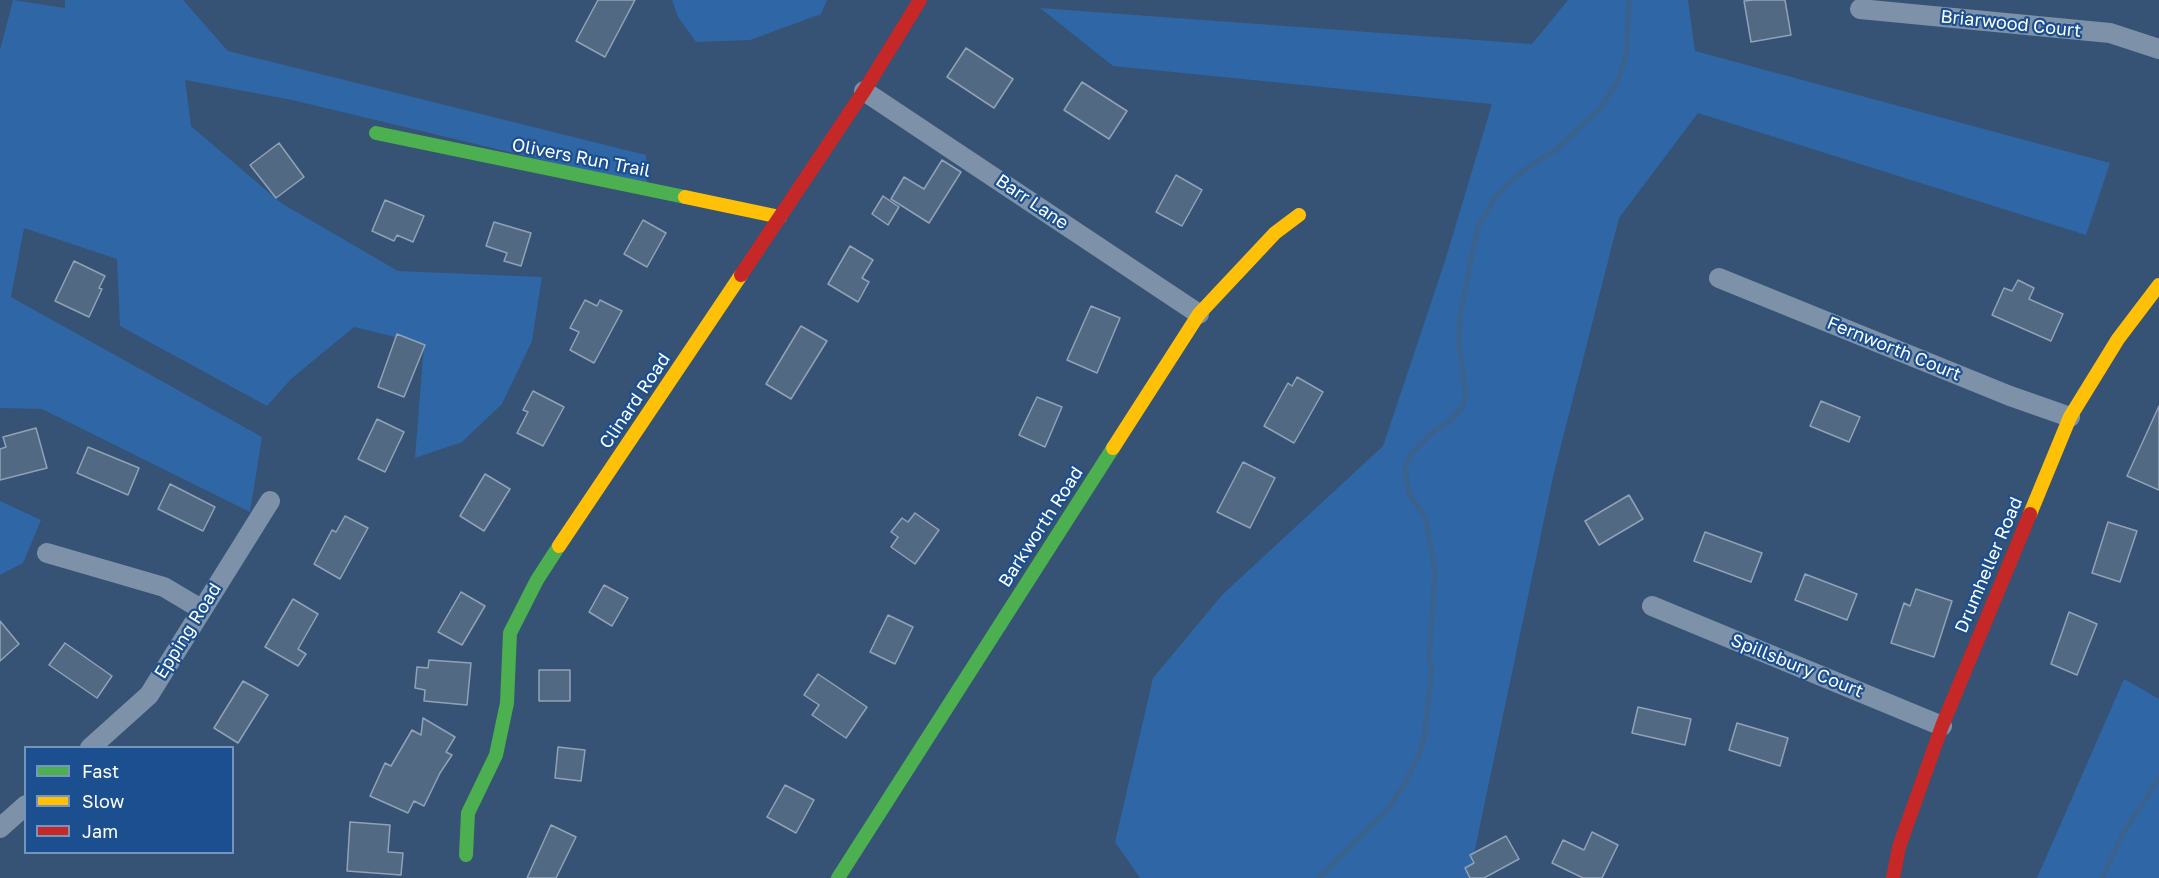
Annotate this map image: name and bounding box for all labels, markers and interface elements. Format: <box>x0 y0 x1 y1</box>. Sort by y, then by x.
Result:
street label: Briarwood Court <box>1939 6 2083 42</box>
street label: Olivers Run Trail <box>510 134 652 182</box>
street label: Barr Lane <box>992 170 1072 234</box>
street label: Fernworth Court <box>1824 312 1964 386</box>
street label: Clinard Road <box>595 349 675 453</box>
street label: Barkworth Road <box>994 463 1088 591</box>
street label: Drumheller Road <box>1951 494 2027 636</box>
street label: Epping Road <box>150 579 226 683</box>
street label: Spillsbury Court <box>1728 630 1866 702</box>
legend <box>24 746 234 854</box>
text: Fast <box>82 760 119 782</box>
text: Slow <box>82 790 124 812</box>
text: Jam <box>82 820 118 842</box>

